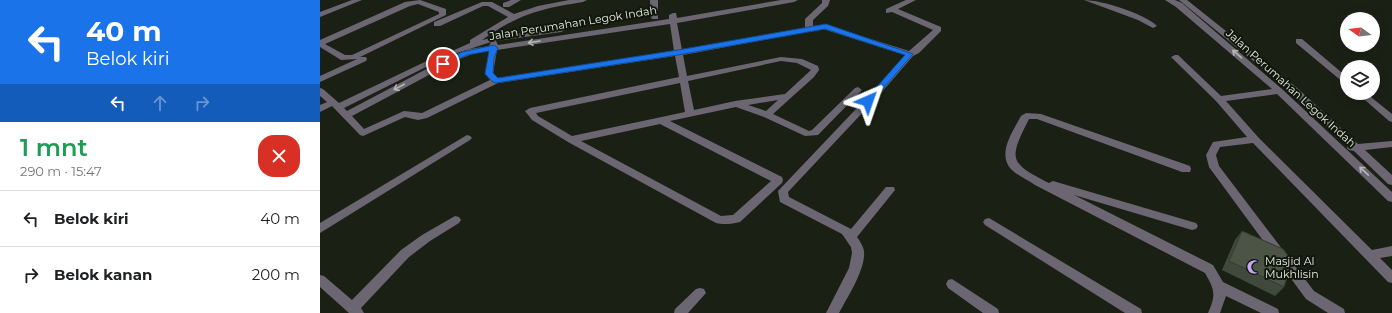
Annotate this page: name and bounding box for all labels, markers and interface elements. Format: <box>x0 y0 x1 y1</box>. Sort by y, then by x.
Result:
street label: Jalan Perumahan Legok Indah <box>487 3 658 43</box>
north arrow <box>1340 12 1380 52</box>
map controls <box>1340 12 1380 100</box>
text: 40 m <box>86 14 162 48</box>
icon: left <box>20 16 72 68</box>
street label: Jalan Perumahan Legok Indah <box>1223 25 1359 150</box>
one-way arrow <box>528 38 541 46</box>
pin <box>426 47 460 81</box>
text: Belok kiri <box>86 48 170 70</box>
one-way arrow <box>1232 50 1243 59</box>
icon: arrive <box>432 53 454 75</box>
button: layers <box>1340 60 1380 100</box>
position arrow <box>847 80 889 122</box>
one-way arrow <box>393 84 405 91</box>
icon: left <box>107 92 129 114</box>
icon: ahead <box>149 92 171 114</box>
icon: right <box>191 92 213 114</box>
text: 1 mnt <box>20 133 88 162</box>
button: close <box>258 135 300 177</box>
text: 290 m · 15:47 <box>20 163 102 179</box>
one-way arrow <box>1359 166 1369 176</box>
icon: left <box>20 208 42 230</box>
text: Belok kiri <box>54 209 129 228</box>
text: 40 m <box>260 209 300 228</box>
place label: Masjid Al Mukhlisin <box>1265 254 1319 281</box>
mosque icon: Masjid Al Mukhlisin <box>1246 259 1262 275</box>
icon: right <box>20 264 42 286</box>
text: Belok kanan <box>54 265 152 284</box>
text: 200 m <box>252 265 300 284</box>

